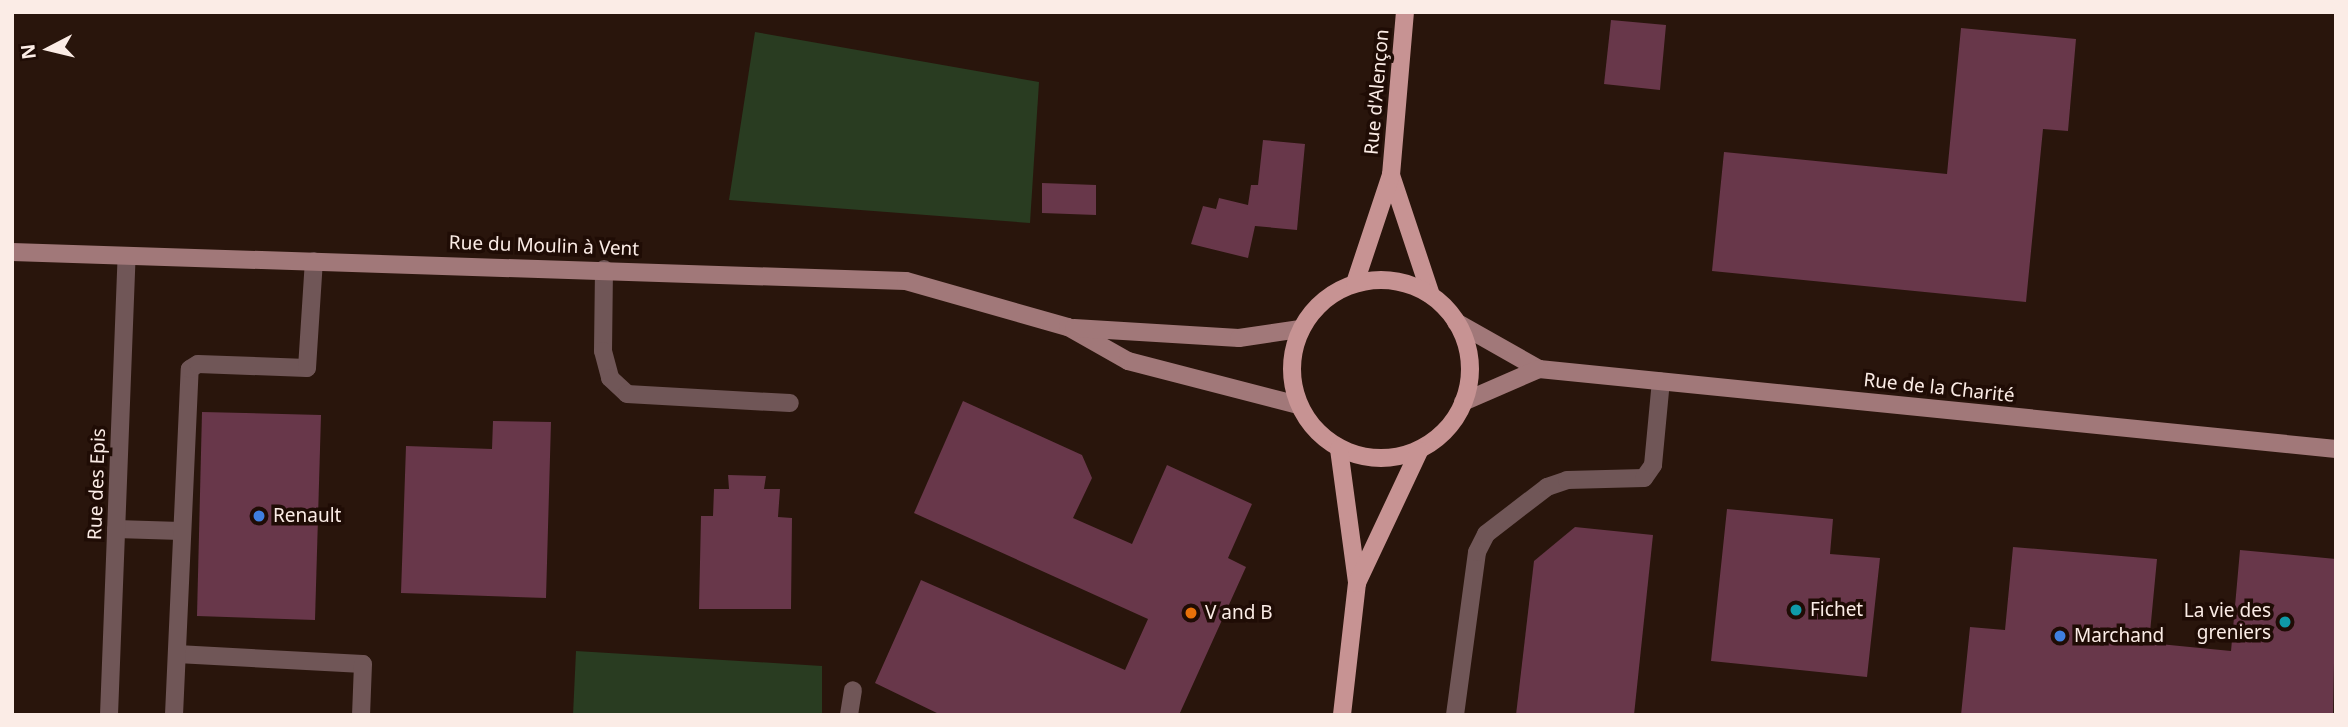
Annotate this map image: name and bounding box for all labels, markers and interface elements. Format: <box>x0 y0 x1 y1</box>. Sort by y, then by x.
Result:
north arrow <box>14 14 84 84</box>
street label: Rue d'Alençon <box>1360 28 1394 156</box>
text: N <box>14 42 42 61</box>
street label: Rue du Moulin à Vent <box>448 231 640 261</box>
street label: Rue de la Charité <box>1862 369 2016 407</box>
street label: Rue des Epis <box>84 428 110 540</box>
place label: Renault <box>273 505 341 527</box>
marker: Renault <box>251 508 267 524</box>
place label: Fichet <box>1810 599 1863 621</box>
place label: La vie des greniers <box>2184 600 2271 644</box>
place label: V and B <box>1205 602 1273 624</box>
marker: Fichet <box>1788 602 1804 618</box>
marker: V and B <box>1183 605 1199 621</box>
marker: La vie des greniers <box>2277 614 2293 630</box>
place label: Marchand <box>2074 625 2164 647</box>
marker: Marchand <box>2052 628 2068 644</box>

